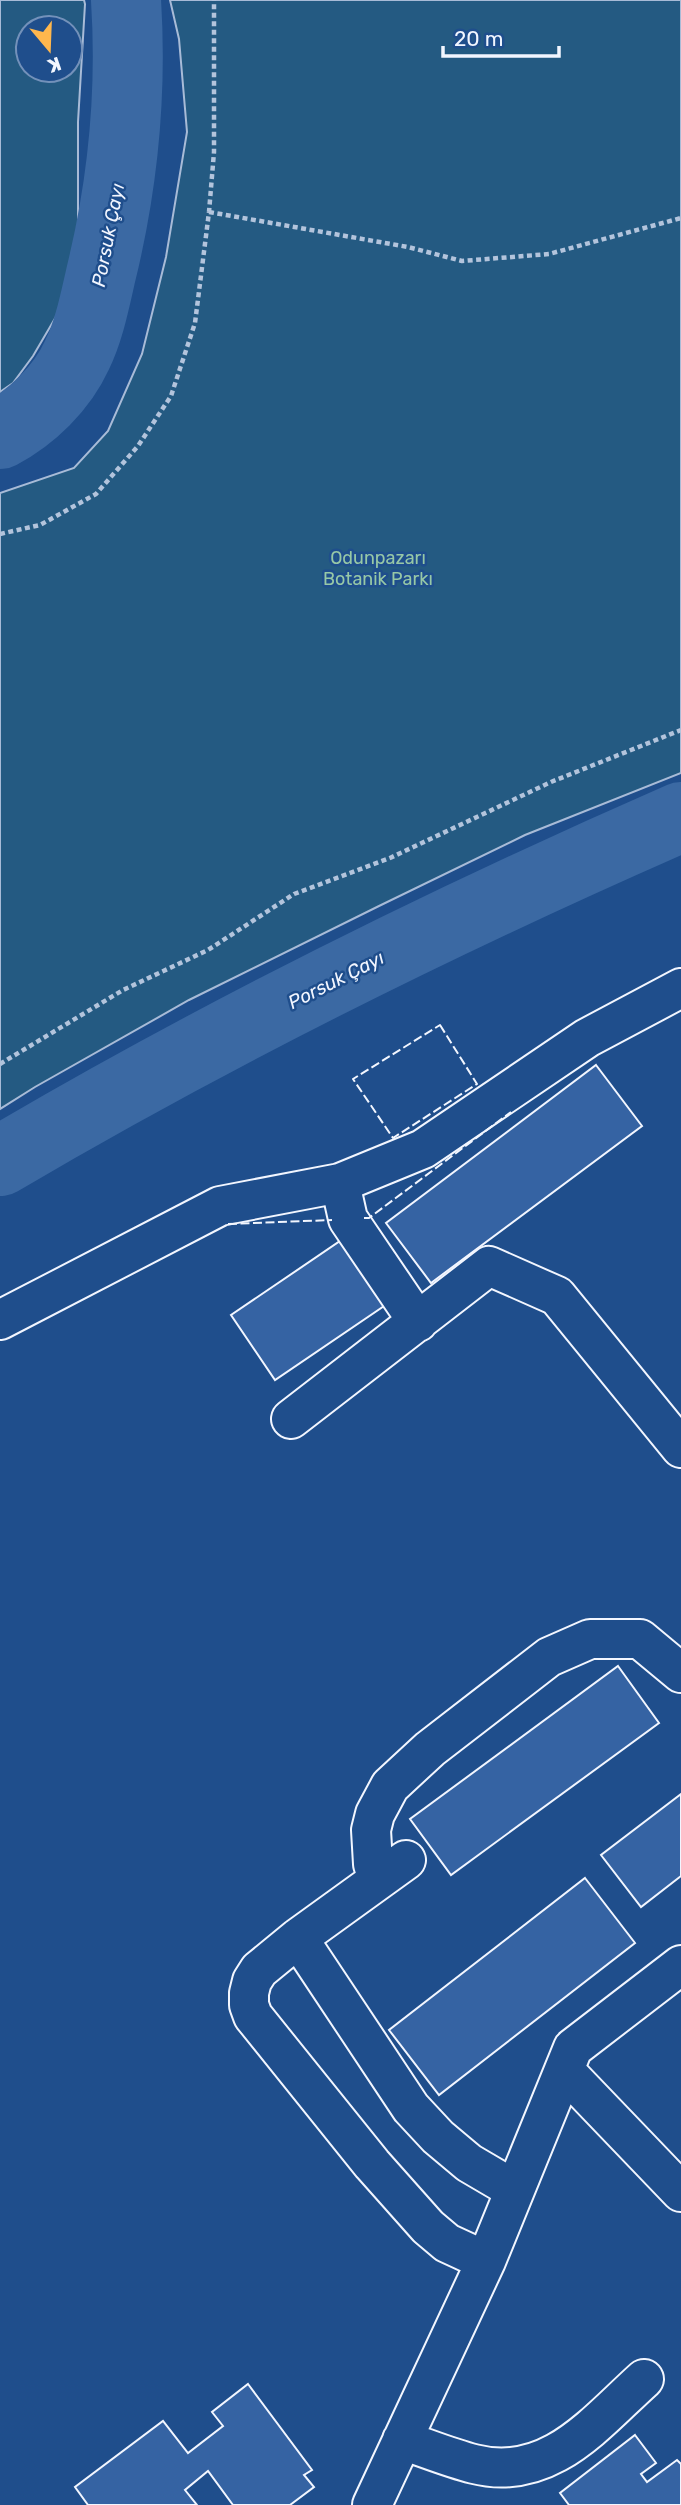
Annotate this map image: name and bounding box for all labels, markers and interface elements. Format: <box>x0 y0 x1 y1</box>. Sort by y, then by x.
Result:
north arrow <box>14 14 84 84</box>
scale bar <box>443 14 558 58</box>
text: 20 m <box>454 26 503 51</box>
text: K <box>44 52 64 78</box>
water label: Porsuk Çayı <box>87 181 129 289</box>
park label: Odunpazarı Botanik Parkı <box>323 547 433 590</box>
water label: Porsuk Çayı <box>284 946 388 1014</box>

